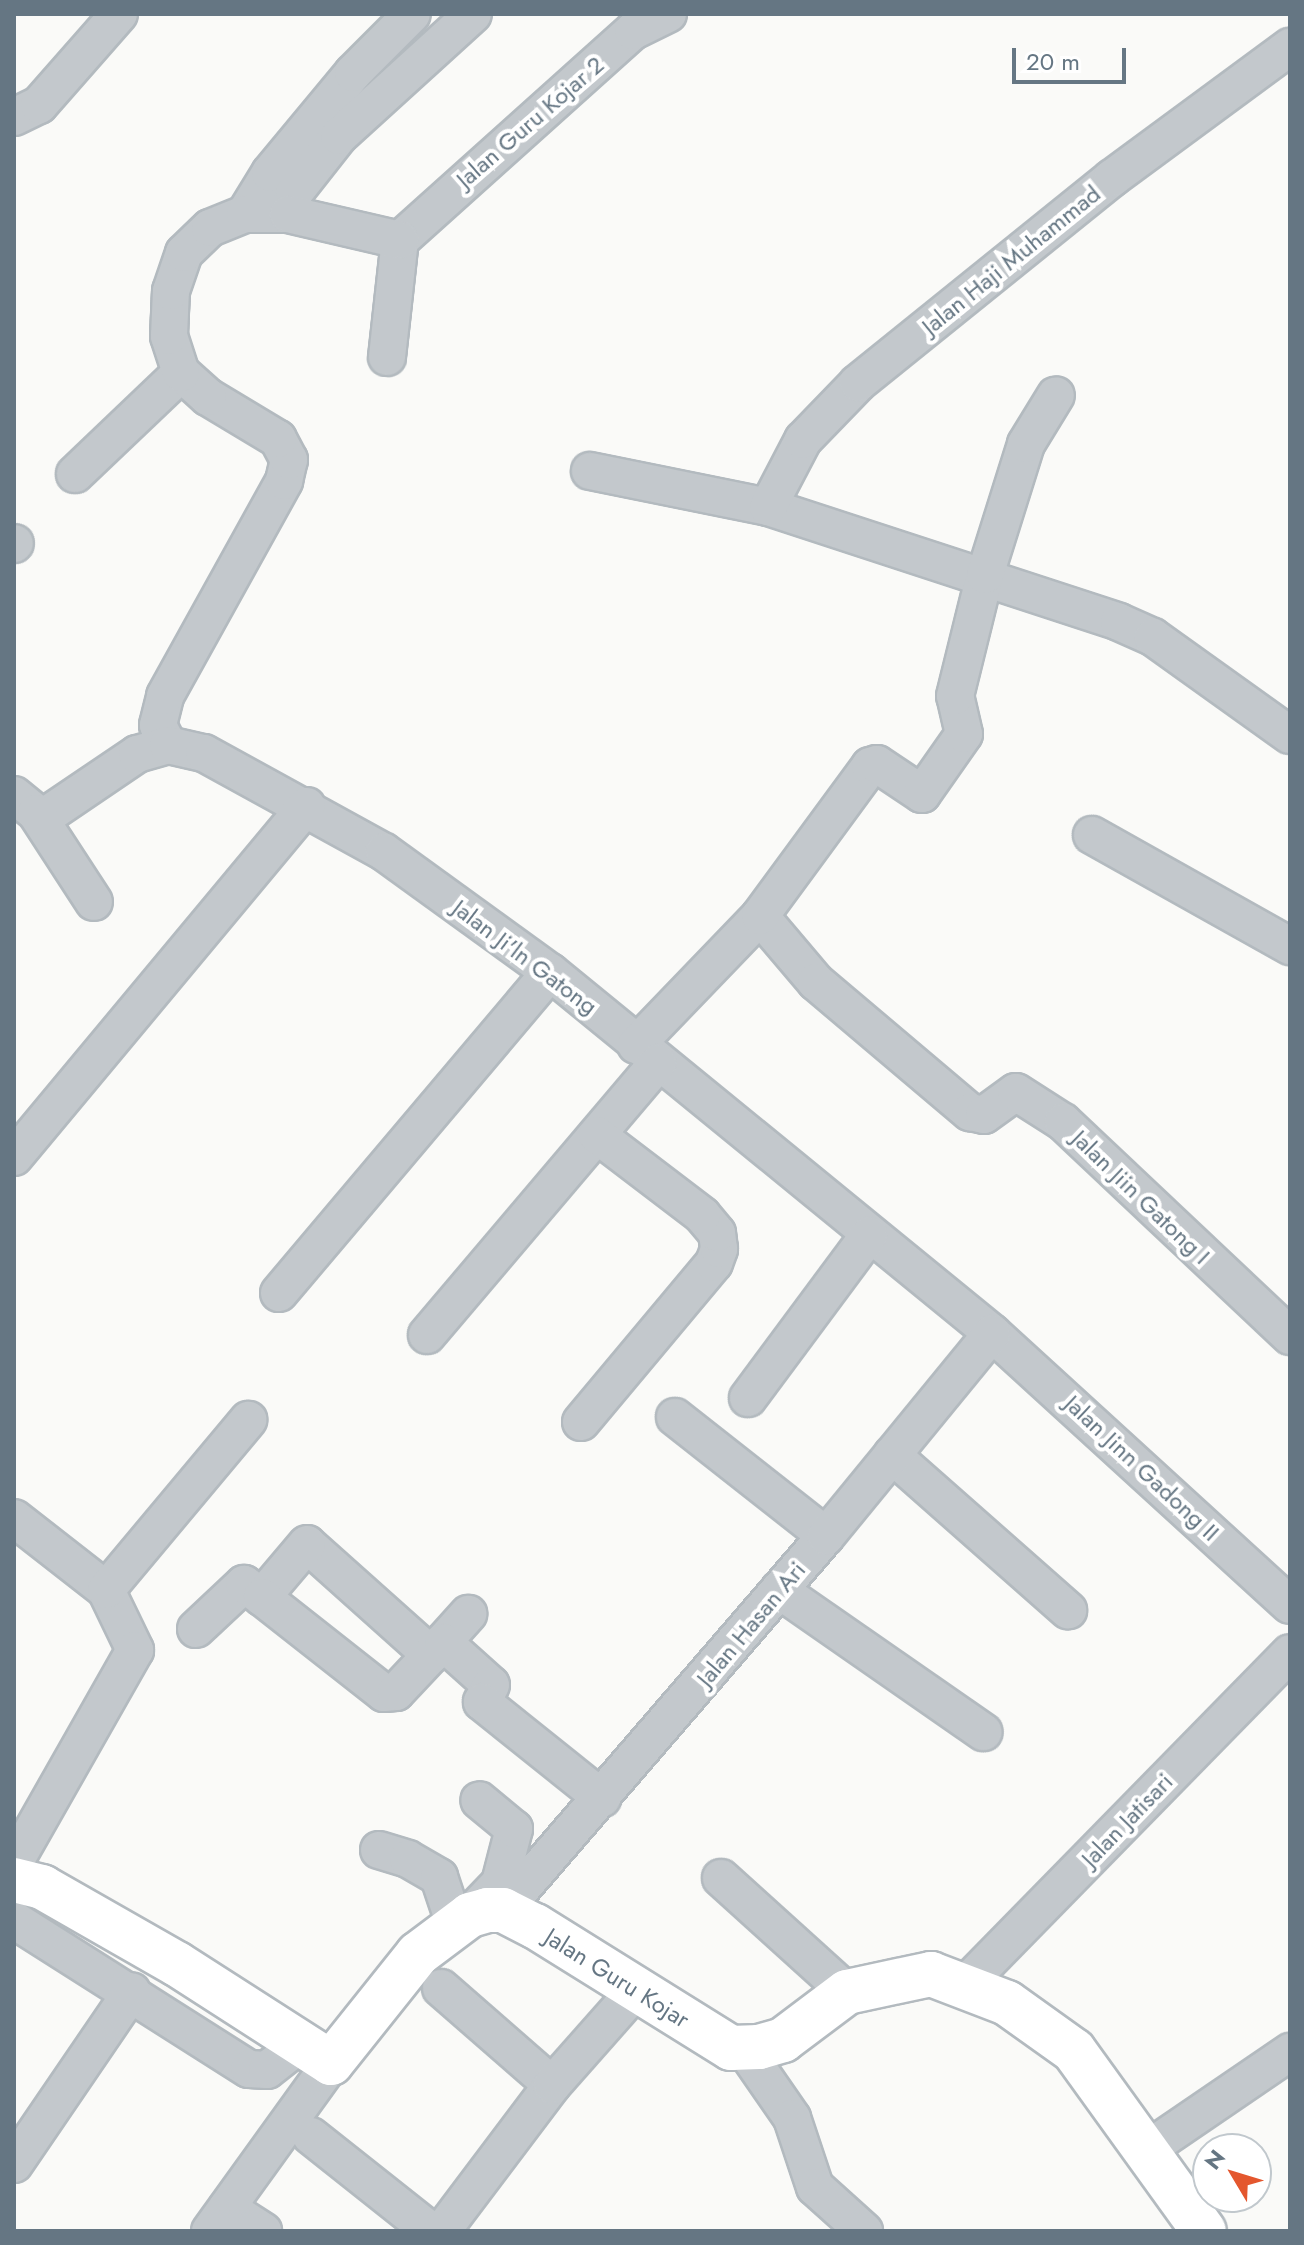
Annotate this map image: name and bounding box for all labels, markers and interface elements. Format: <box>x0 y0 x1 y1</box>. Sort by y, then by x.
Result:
scale bar <box>1016 32 1130 82</box>
text: 20 m <box>1026 44 1080 79</box>
street label: Jalan Guru Kojar 2 <box>450 50 610 194</box>
street label: Jalan Haji Muhammad <box>916 179 1106 341</box>
street label: Jalan Ji'ln Gatong <box>447 893 603 1021</box>
street label: Jalan Jiin Gatong I <box>1066 1124 1216 1270</box>
street label: Jalan Jinn Gadong II <box>1059 1389 1225 1547</box>
street label: Jalan Hasan Ari <box>690 1556 812 1692</box>
street label: Jalan Jatisari <box>1075 1767 1179 1873</box>
street label: Jalan Guru Kojar <box>539 1922 695 2034</box>
north arrow <box>1192 2133 1272 2213</box>
text: N <box>1197 2143 1233 2176</box>

